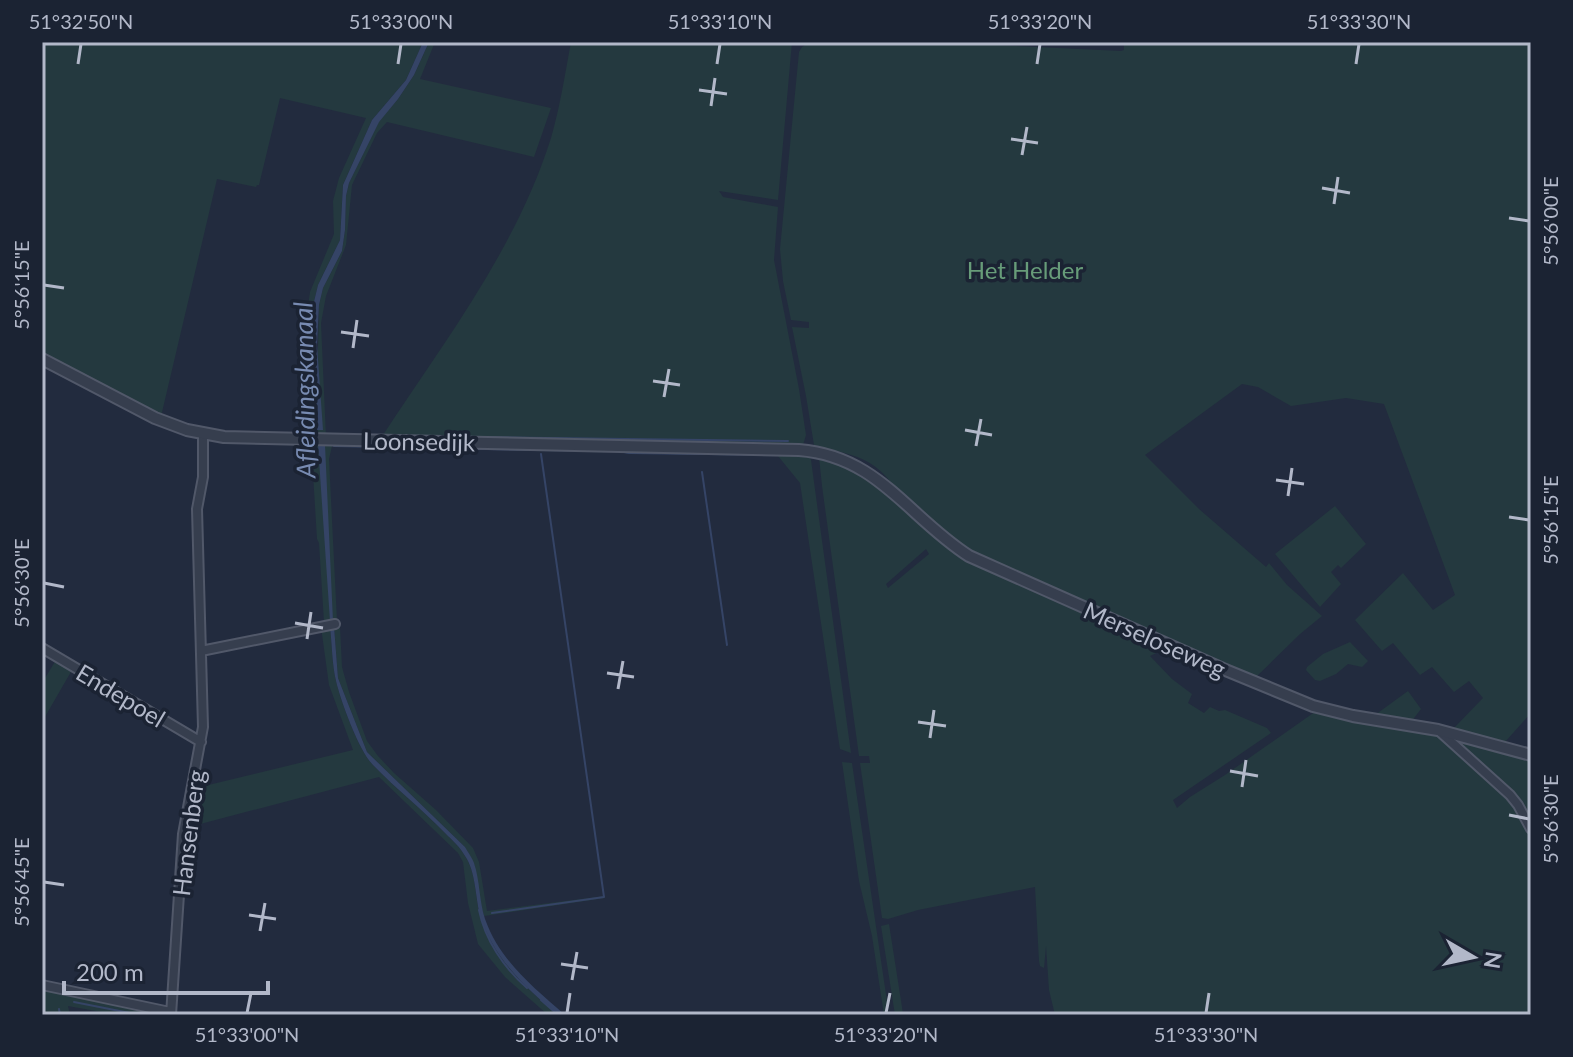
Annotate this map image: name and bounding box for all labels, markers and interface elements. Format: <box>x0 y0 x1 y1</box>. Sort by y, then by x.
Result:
text: 51°32'50"N <box>29 9 133 33</box>
text: 51°33'00"N <box>349 9 453 33</box>
text: 51°33'10"N <box>668 9 772 33</box>
text: 51°33'20"N <box>988 9 1092 33</box>
text: 51°33'30"N <box>1307 9 1411 33</box>
text: 5°56'00"E <box>1538 176 1562 266</box>
text: 5°56'15"E <box>9 240 33 330</box>
park label: Het Helder <box>967 255 1083 284</box>
water label: Afleidingskanaal <box>286 301 322 479</box>
street label: Loonsedijk <box>363 426 476 456</box>
text: 5°56'15"E <box>1538 475 1562 565</box>
text: 5°56'30"E <box>9 538 33 628</box>
street label: Merseloseweg <box>1080 595 1230 683</box>
street label: Endepoel <box>71 657 171 733</box>
street label: Hansenberg <box>166 768 210 898</box>
text: 5°56'30"E <box>1538 774 1562 864</box>
text: 5°56'45"E <box>9 837 33 927</box>
north arrow <box>1433 917 1513 997</box>
scale bar <box>64 945 268 995</box>
text: N <box>1479 950 1508 971</box>
text: 200 m <box>76 957 144 986</box>
text: 51°33'00"N <box>195 1022 299 1046</box>
text: 51°33'10"N <box>515 1022 619 1046</box>
text: 51°33'20"N <box>834 1022 938 1046</box>
text: 51°33'30"N <box>1154 1022 1258 1046</box>

